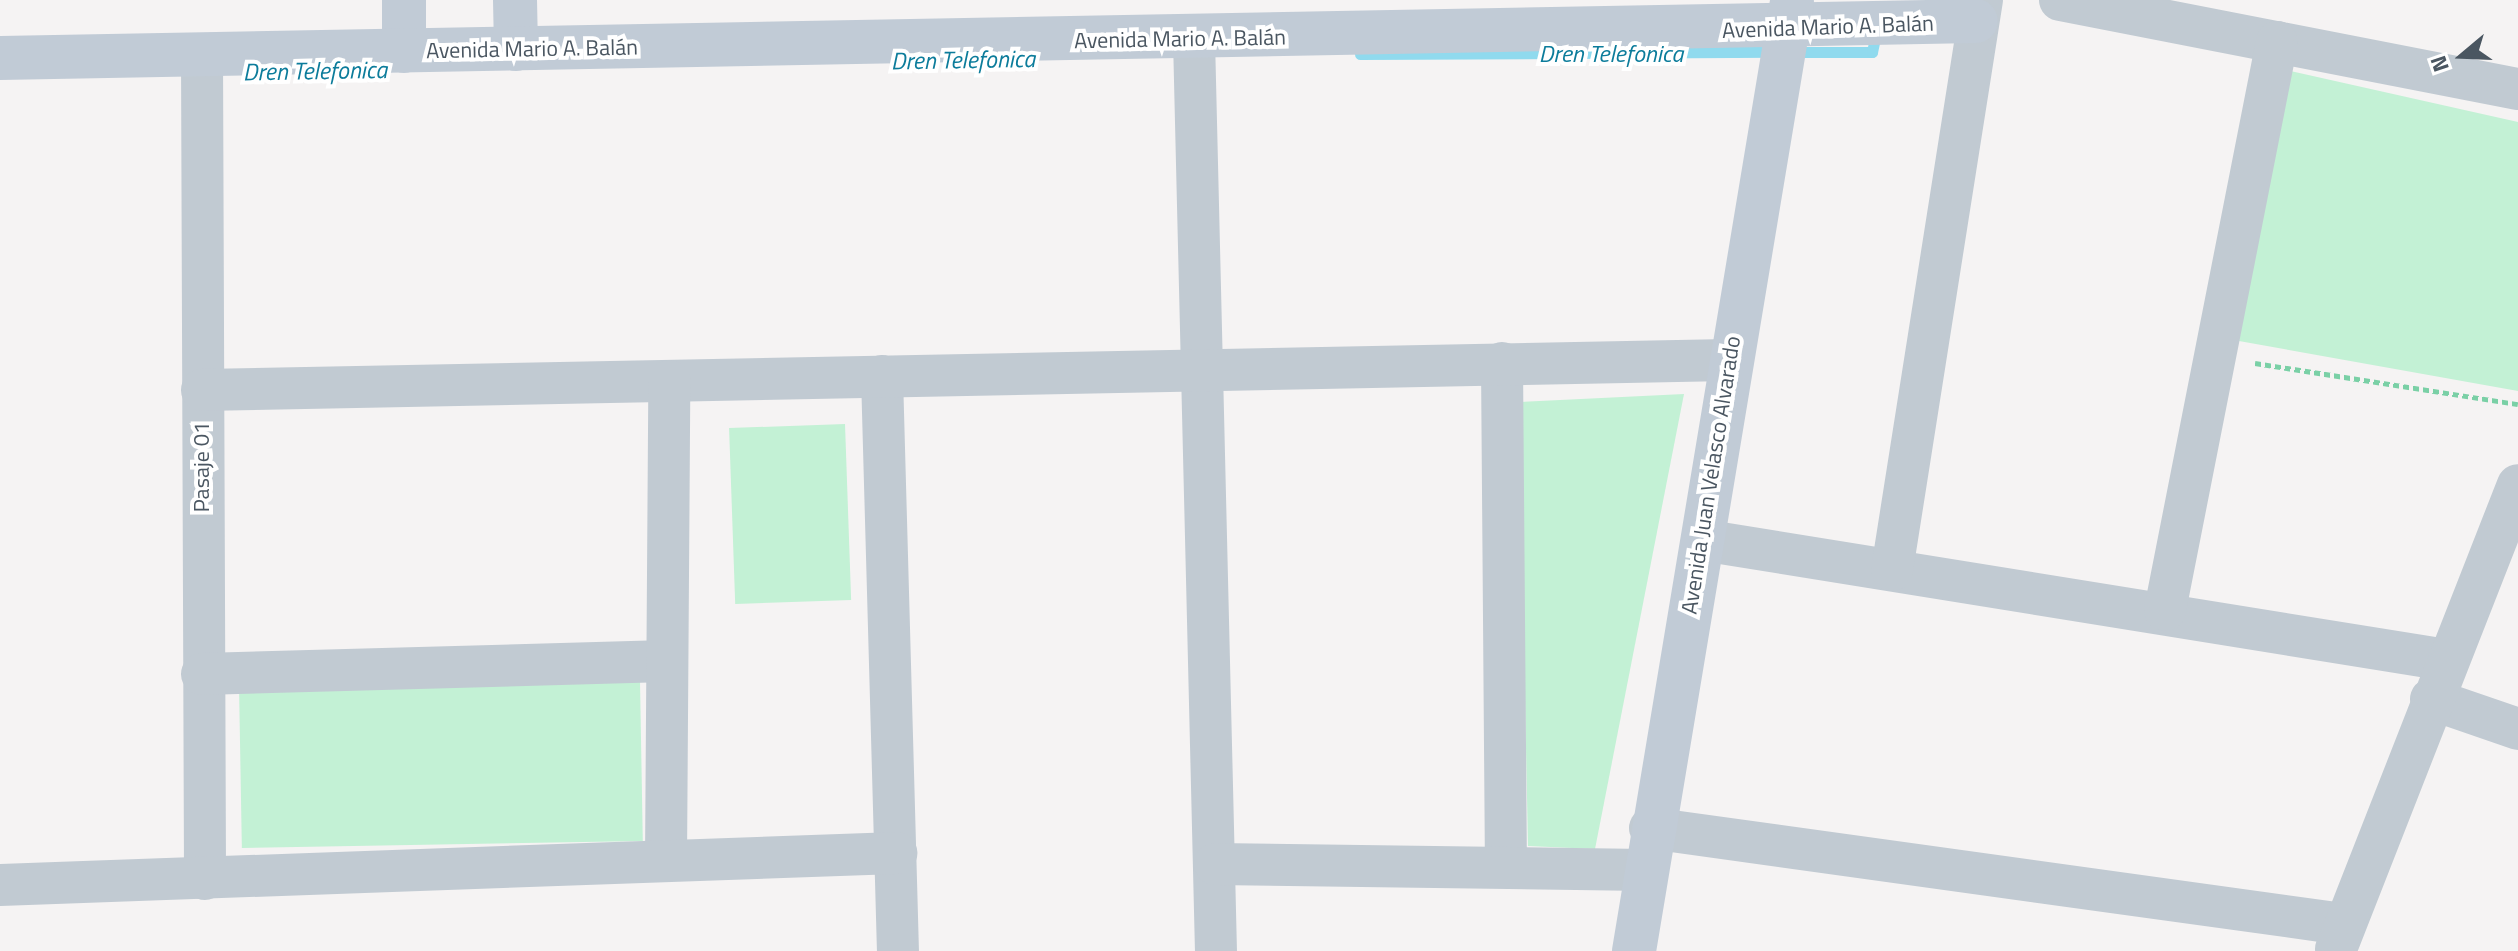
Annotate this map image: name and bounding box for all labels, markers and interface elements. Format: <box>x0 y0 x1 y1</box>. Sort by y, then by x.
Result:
street label: Avenida Mario A. Balán <box>1722 10 1934 44</box>
north arrow <box>2422 16 2502 96</box>
street label: Avenida Mario A. Balán <box>1074 24 1286 54</box>
street label: Avenida Mario A. Balán <box>426 34 638 64</box>
water label: Dren Telefonica <box>1539 40 1683 68</box>
water label: Dren Telefonica <box>891 44 1035 76</box>
text: N <box>2421 51 2458 77</box>
water label: Dren Telefonica <box>243 55 387 87</box>
street label: Avenida Juan Velasco Alvarado <box>1676 334 1746 616</box>
street label: Pasaje 01 <box>189 422 215 512</box>

